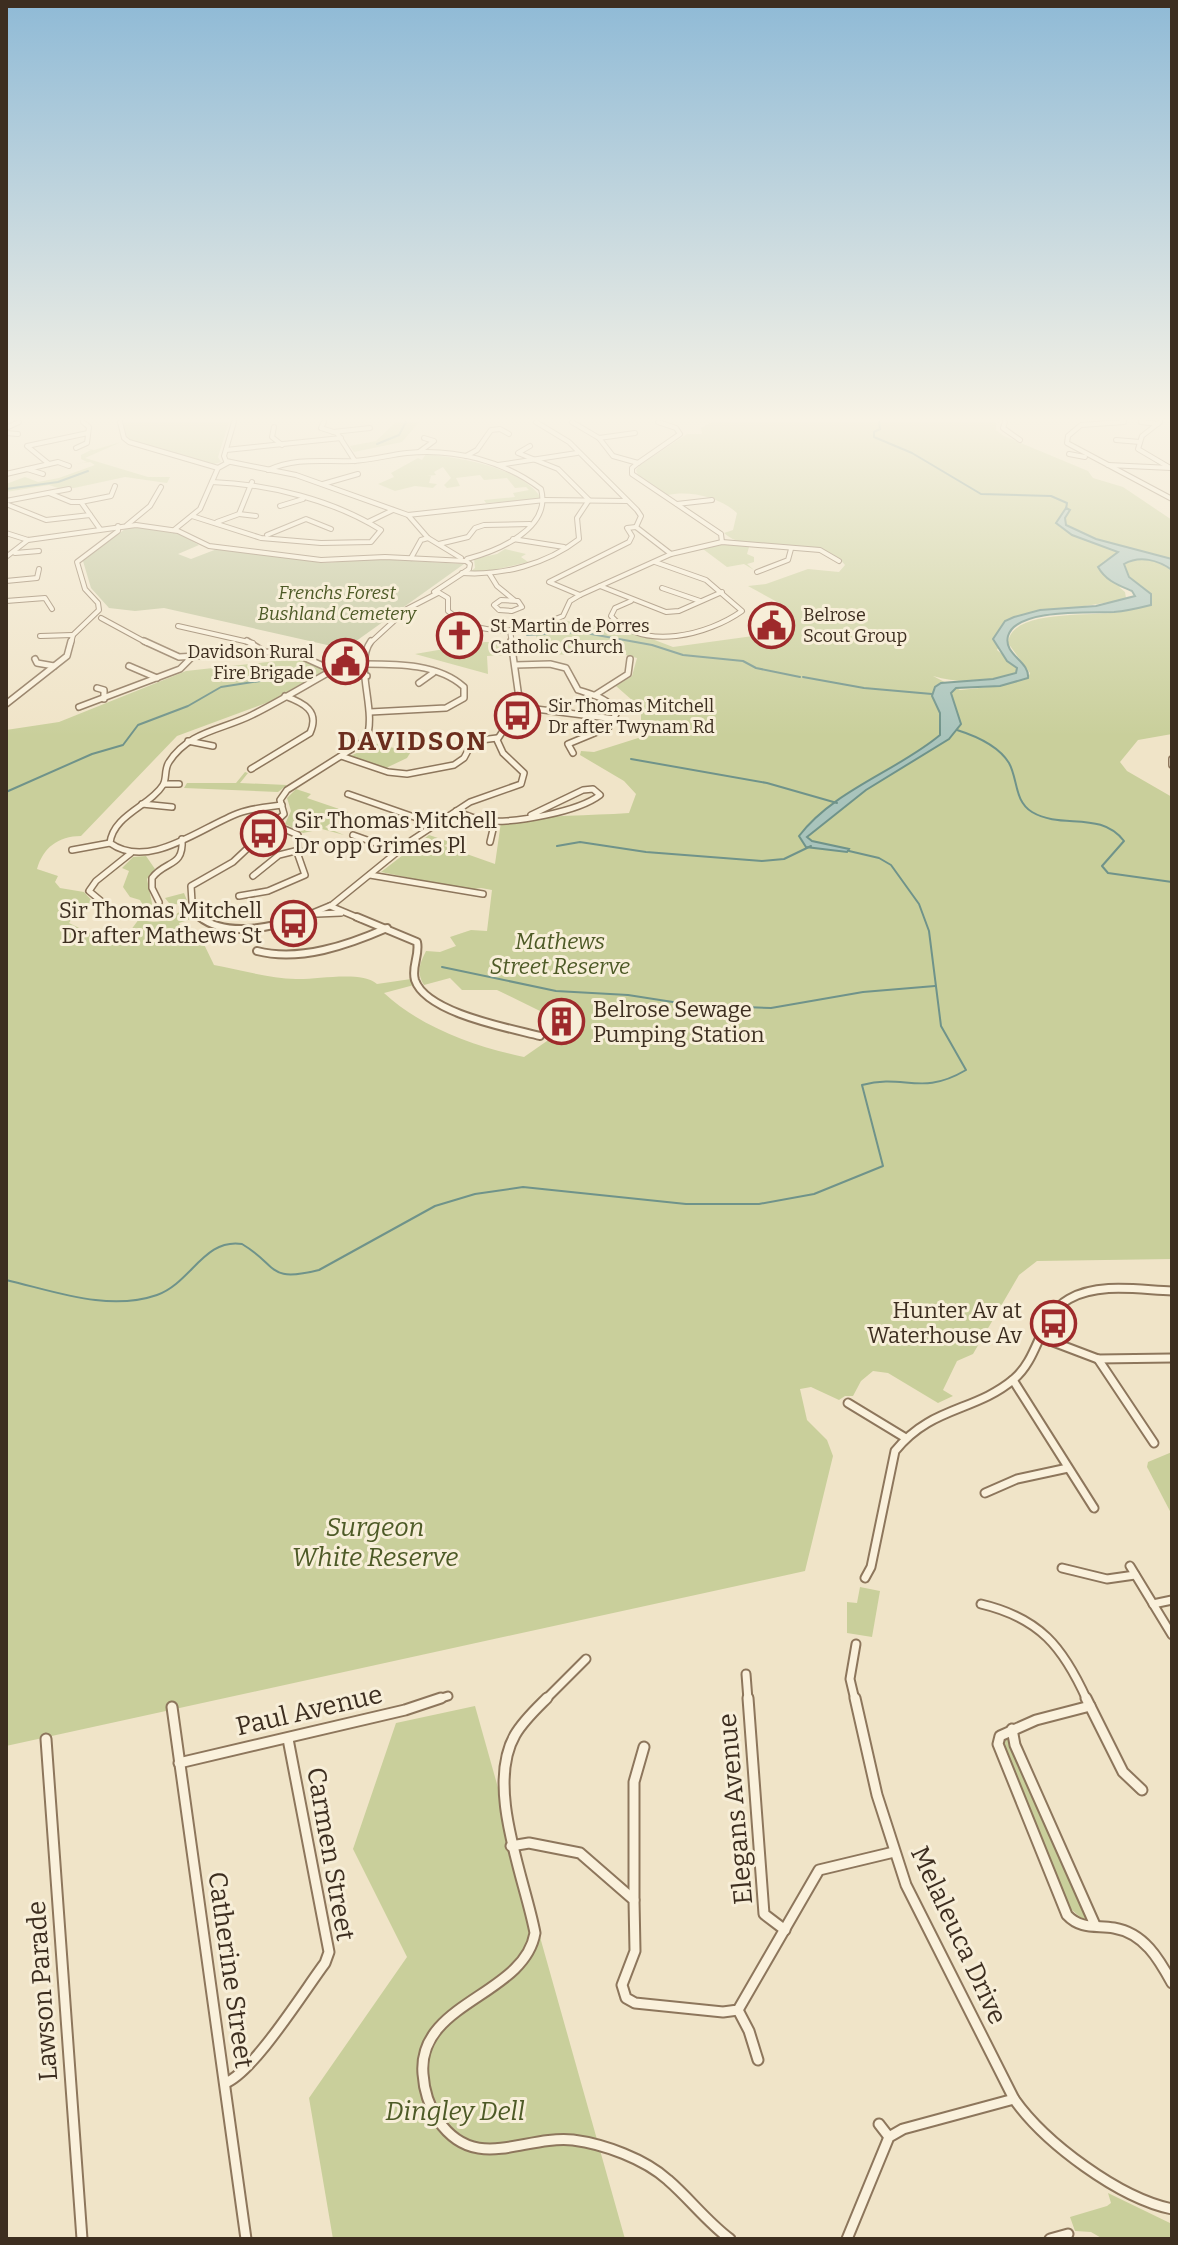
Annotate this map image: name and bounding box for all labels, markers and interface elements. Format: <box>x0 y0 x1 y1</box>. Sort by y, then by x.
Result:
park label: Frenchs Forest Bushland Cemetery <box>258 582 417 625</box>
public building icon: Belrose Scout Group <box>748 601 796 649</box>
place label: Belrose Scout Group <box>803 604 907 647</box>
church icon: St Martin de Porres Catholic Church <box>435 612 483 660</box>
place label: St Martin de Porres Catholic Church <box>490 615 650 658</box>
public building icon: Davidson Rural Fire Brigade <box>321 638 369 686</box>
place label: Davidson Rural Fire Brigade <box>188 641 314 684</box>
bus stop icon: Sir Thomas Mitchell Dr after Twynam Rd <box>493 692 541 740</box>
place label: Sir Thomas Mitchell Dr after Twynam Rd <box>548 695 715 738</box>
district label: DAVIDSON <box>338 726 488 757</box>
place label: Sir Thomas Mitchell Dr opp Grimes Pl <box>294 807 497 859</box>
bus stop icon: Sir Thomas Mitchell Dr opp Grimes Pl <box>239 809 287 857</box>
place label: Sir Thomas Mitchell Dr after Mathews St <box>59 897 262 949</box>
bus stop icon: Sir Thomas Mitchell Dr after Mathews St <box>269 899 317 947</box>
park label: Mathews Street Reserve <box>490 928 630 980</box>
place label: Belrose Sewage Pumping Station <box>593 996 765 1048</box>
building icon: Belrose Sewage Pumping Station <box>538 998 586 1046</box>
place label: Hunter Av at Waterhouse Av <box>867 1297 1022 1349</box>
bus stop icon: Hunter Av at Waterhouse Av <box>1029 1299 1077 1347</box>
park label: Surgeon White Reserve <box>292 1512 458 1573</box>
street label: Paul Avenue <box>233 1679 385 1742</box>
street label: Elegans Avenue <box>712 1712 759 1906</box>
street label: Carmen Street <box>300 1765 361 1944</box>
street label: Melaleuca Drive <box>904 1841 1013 2029</box>
street label: Catherine Street <box>201 1870 260 2071</box>
street label: Lawson Parade <box>21 1900 64 2082</box>
park label: Dingley Dell <box>385 2096 525 2127</box>

